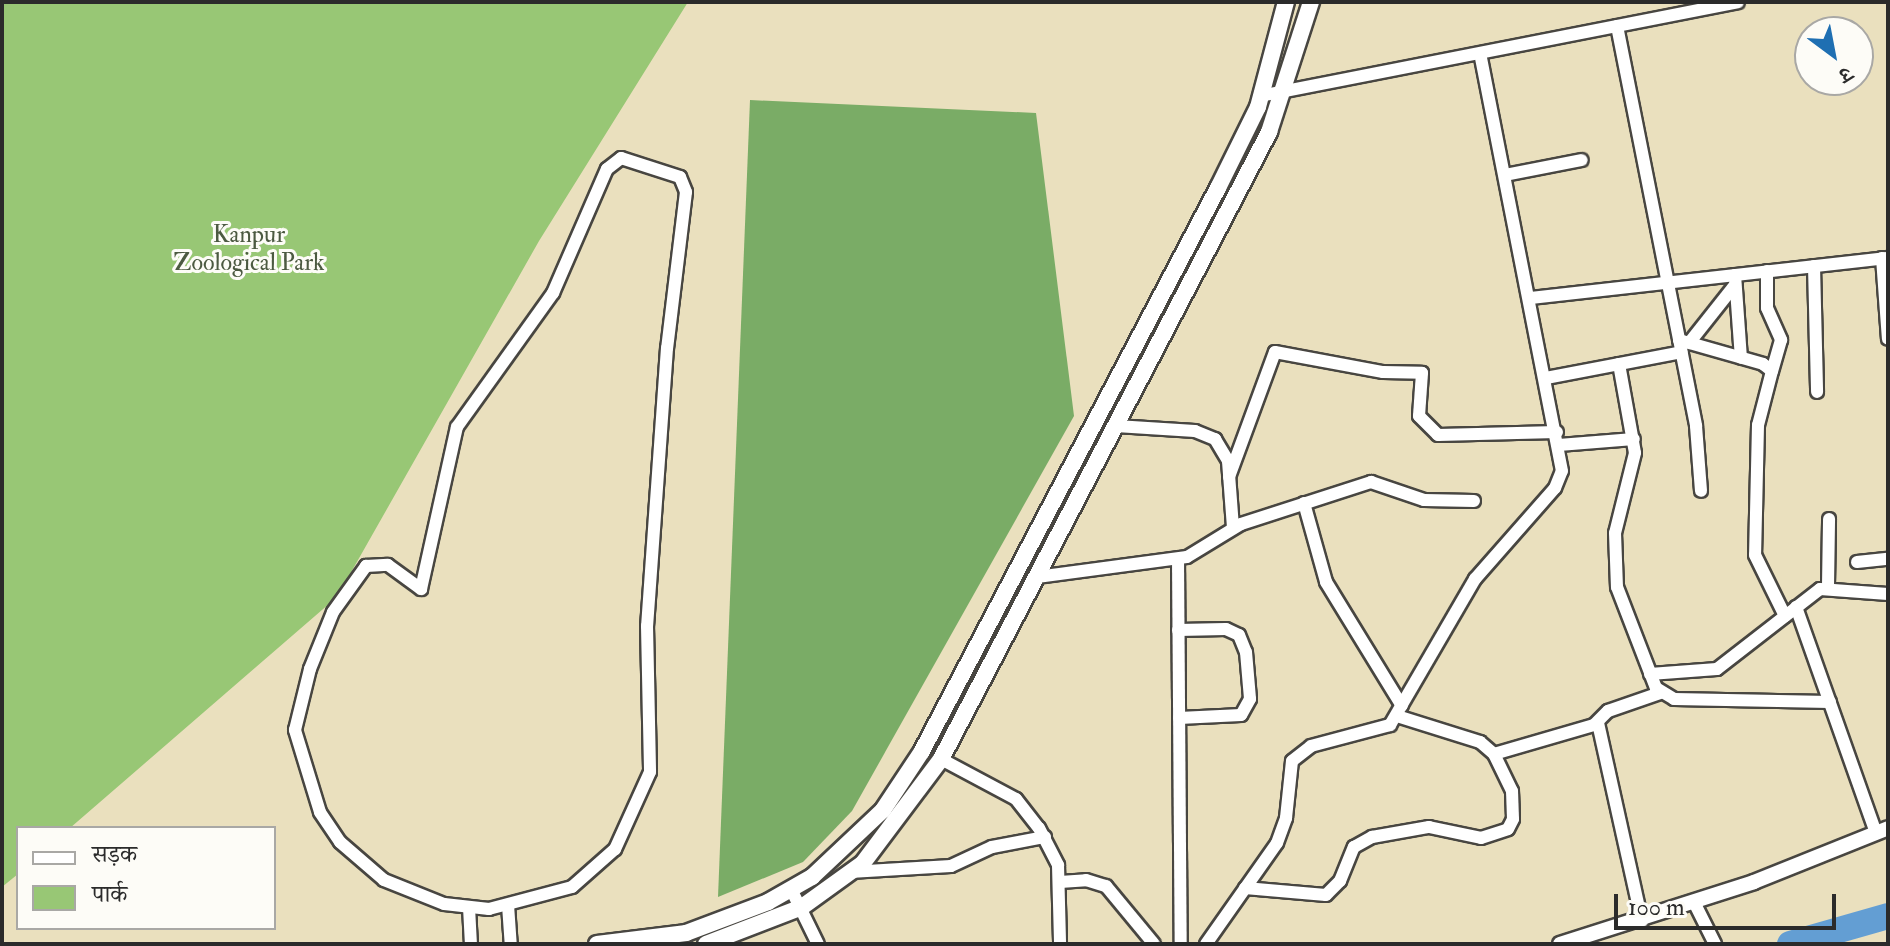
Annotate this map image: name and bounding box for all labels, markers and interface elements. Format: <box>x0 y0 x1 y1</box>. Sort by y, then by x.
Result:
north arrow <box>1794 16 1874 96</box>
text: उ <box>1833 60 1858 89</box>
park label: Kanpur Zoological Park <box>173 221 325 277</box>
legend <box>16 826 276 930</box>
text: सड़क <box>92 839 137 870</box>
scale bar <box>1618 878 1840 928</box>
text: पार्क <box>92 879 127 910</box>
text: 100 m <box>1628 892 1685 923</box>

